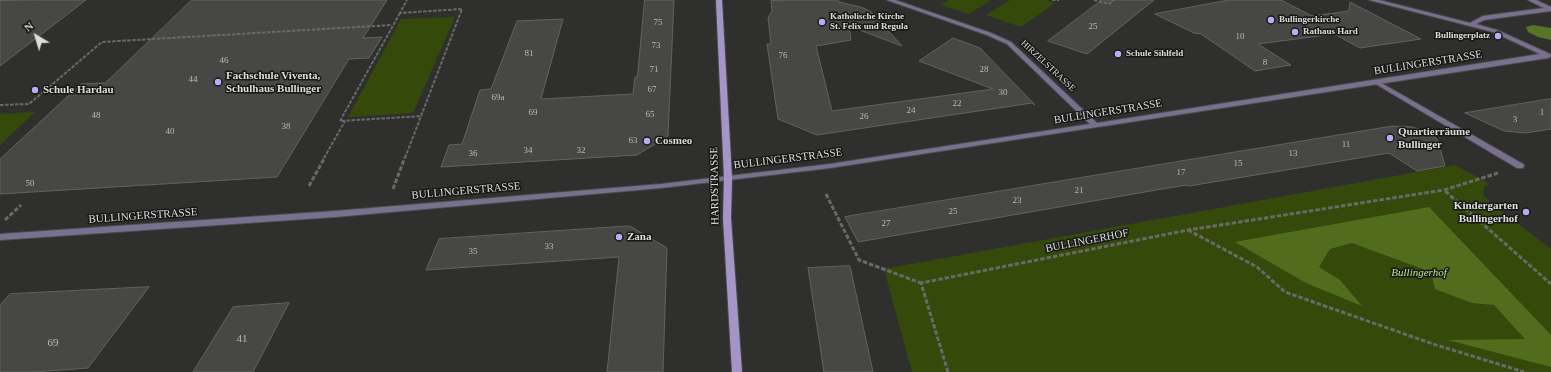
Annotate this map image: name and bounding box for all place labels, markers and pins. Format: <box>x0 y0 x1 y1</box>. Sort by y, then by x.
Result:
place label: Katholische Kirche St. Felix und Regula <box>830 12 908 33</box>
marker: Bullingerkirche <box>1266 15 1276 25</box>
place label: Bullingerkirche <box>1279 15 1339 25</box>
marker: Katholische Kirche St. Felix und Regula <box>817 17 827 27</box>
marker: Rathaus Hard <box>1290 27 1300 37</box>
place label: Rathaus Hard <box>1303 27 1358 37</box>
place label: Bullingerplatz <box>1435 31 1490 41</box>
marker: Bullingerplatz <box>1493 31 1503 41</box>
marker: Schule Sihlfeld <box>1113 49 1123 59</box>
place label: Schule Sihlfeld <box>1126 49 1183 59</box>
place label: Fachschule Viventa, Schulhaus Bullinger <box>226 69 321 95</box>
marker: Fachschule Viventa, Schulhaus Bullinger <box>213 77 223 87</box>
place label: Schule Hardau <box>43 83 114 97</box>
marker: Schule Hardau <box>30 85 40 95</box>
place label: Quartierräume Bullinger <box>1398 125 1470 151</box>
marker: Quartierräume Bullinger <box>1385 133 1395 143</box>
place label: Cosmeo <box>655 134 692 148</box>
marker: Cosmeo <box>642 136 652 146</box>
place label: Kindergarten Bullingerhof <box>1454 199 1518 225</box>
marker: Kindergarten Bullingerhof <box>1521 207 1531 217</box>
place label: Zana <box>627 230 651 244</box>
marker: Zana <box>614 232 624 242</box>

